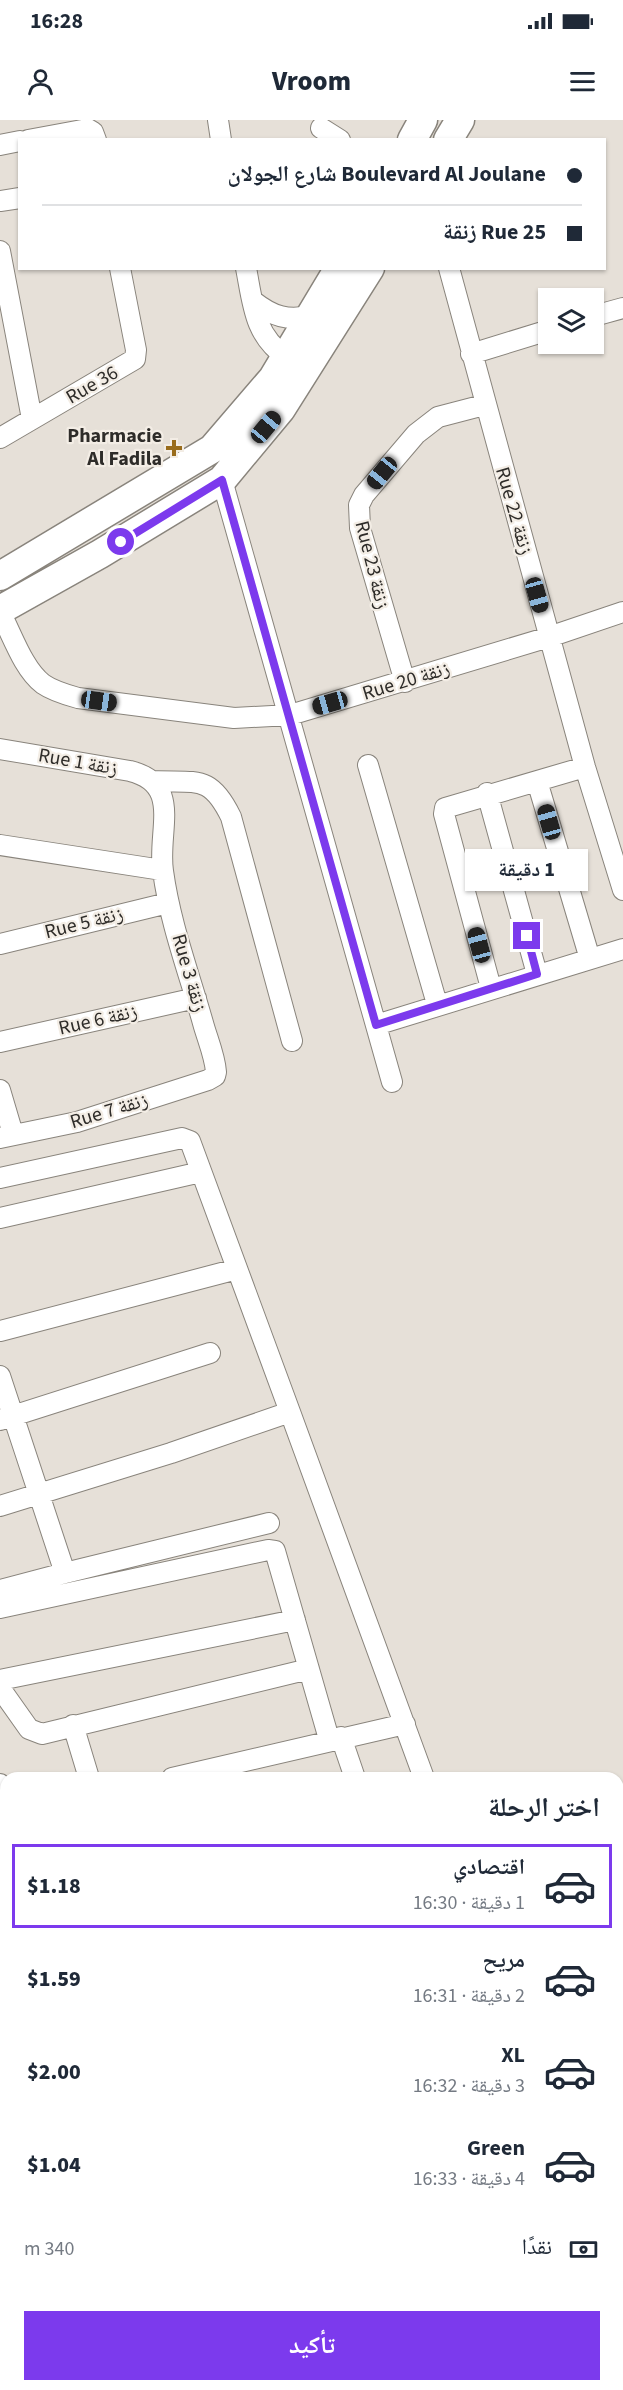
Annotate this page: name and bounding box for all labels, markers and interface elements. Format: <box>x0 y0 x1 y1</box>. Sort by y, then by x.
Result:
text: 16:28 <box>30 5 83 37</box>
text: Vroom <box>272 62 351 101</box>
icon: person <box>24 65 57 98</box>
icon: menu <box>566 65 599 98</box>
text: Boulevard Al Joulane شارع الجولان <box>228 158 546 190</box>
text: Rue 25 زنقة <box>443 216 546 248</box>
map controls <box>538 288 604 354</box>
button: layers <box>538 288 604 354</box>
street label: Rue 36 <box>61 359 123 411</box>
car <box>248 407 284 447</box>
place label: Pharmacie Al Fadila <box>67 422 162 473</box>
marker: Pharmacie Al Fadila <box>167 441 181 455</box>
car <box>364 453 400 493</box>
street label: Rue 22 زنقة <box>488 464 540 558</box>
street label: Rue 23 زنقة <box>348 518 396 612</box>
route start <box>107 528 134 555</box>
car <box>523 575 551 615</box>
street label: Rue 20 زنقة <box>359 654 453 708</box>
car <box>310 689 350 717</box>
car <box>80 690 118 712</box>
street label: Rue 1 زنقة <box>36 741 120 783</box>
car <box>535 802 563 842</box>
callout: 1 دقيقة <box>466 849 588 891</box>
text: 1 دقيقة <box>498 856 555 884</box>
street label: Rue 5 زنقة <box>42 900 126 946</box>
route end <box>513 922 540 949</box>
car <box>466 925 492 965</box>
street label: Rue 3 زنقة <box>164 931 214 1015</box>
street label: Rue 6 زنقة <box>56 997 140 1043</box>
street label: Rue 7 زنقة <box>67 1086 151 1136</box>
text: اختر الرحلة <box>488 1788 600 1827</box>
text: اقتصادي <box>453 1851 525 1883</box>
icon: car <box>543 1859 597 1913</box>
text: $1.18 <box>27 1870 81 1902</box>
text: 1 دقيقة · 16:30 <box>413 1889 525 1917</box>
text: مريح <box>482 1944 525 1976</box>
icon: car <box>543 1952 597 2006</box>
text: $1.59 <box>27 1963 81 1995</box>
text: 2 دقيقة · 16:31 <box>413 1982 525 2010</box>
text: XL <box>501 2039 525 2071</box>
icon: car <box>543 2045 597 2099</box>
text: $2.00 <box>27 2056 81 2088</box>
text: 3 دقيقة · 16:32 <box>413 2072 525 2100</box>
text: Green <box>467 2132 525 2164</box>
icon: car <box>543 2138 597 2192</box>
text: $1.04 <box>27 2149 81 2181</box>
text: 4 دقيقة · 16:33 <box>413 2165 525 2193</box>
text: نقدًا <box>522 2231 552 2263</box>
icon: cash <box>567 2233 600 2266</box>
text: 340 m <box>24 2235 74 2263</box>
button: تأكيد <box>24 2311 600 2380</box>

